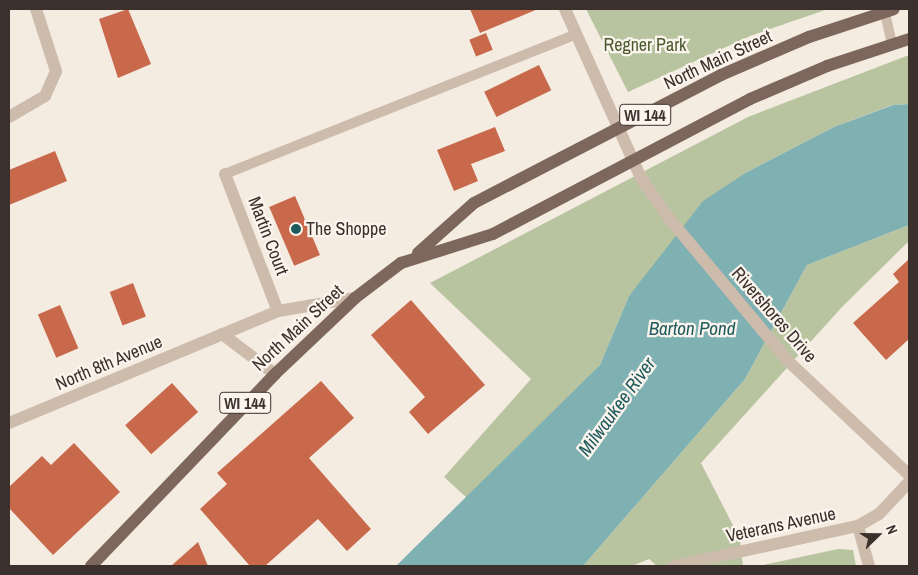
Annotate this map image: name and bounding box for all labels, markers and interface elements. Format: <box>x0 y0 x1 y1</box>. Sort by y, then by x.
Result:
street label: North Main Street <box>661 26 775 94</box>
park label: Regner Park <box>604 34 686 56</box>
road number: WI 144 <box>619 102 671 128</box>
street label: Martin Court <box>243 194 293 278</box>
place label: The Shoppe <box>306 218 386 240</box>
marker: The Shoppe <box>290 223 302 235</box>
street label: Rivershores Drive <box>727 263 821 367</box>
street label: North Main Street <box>248 280 348 376</box>
water label: Barton Pond <box>649 318 735 340</box>
street label: North 8th Avenue <box>52 331 166 395</box>
water label: Milwaukee River <box>574 353 660 461</box>
road number: WI 144 <box>219 389 271 416</box>
street label: Veterans Avenue <box>724 503 838 547</box>
north arrow <box>853 510 903 560</box>
text: N <box>882 522 902 537</box>

